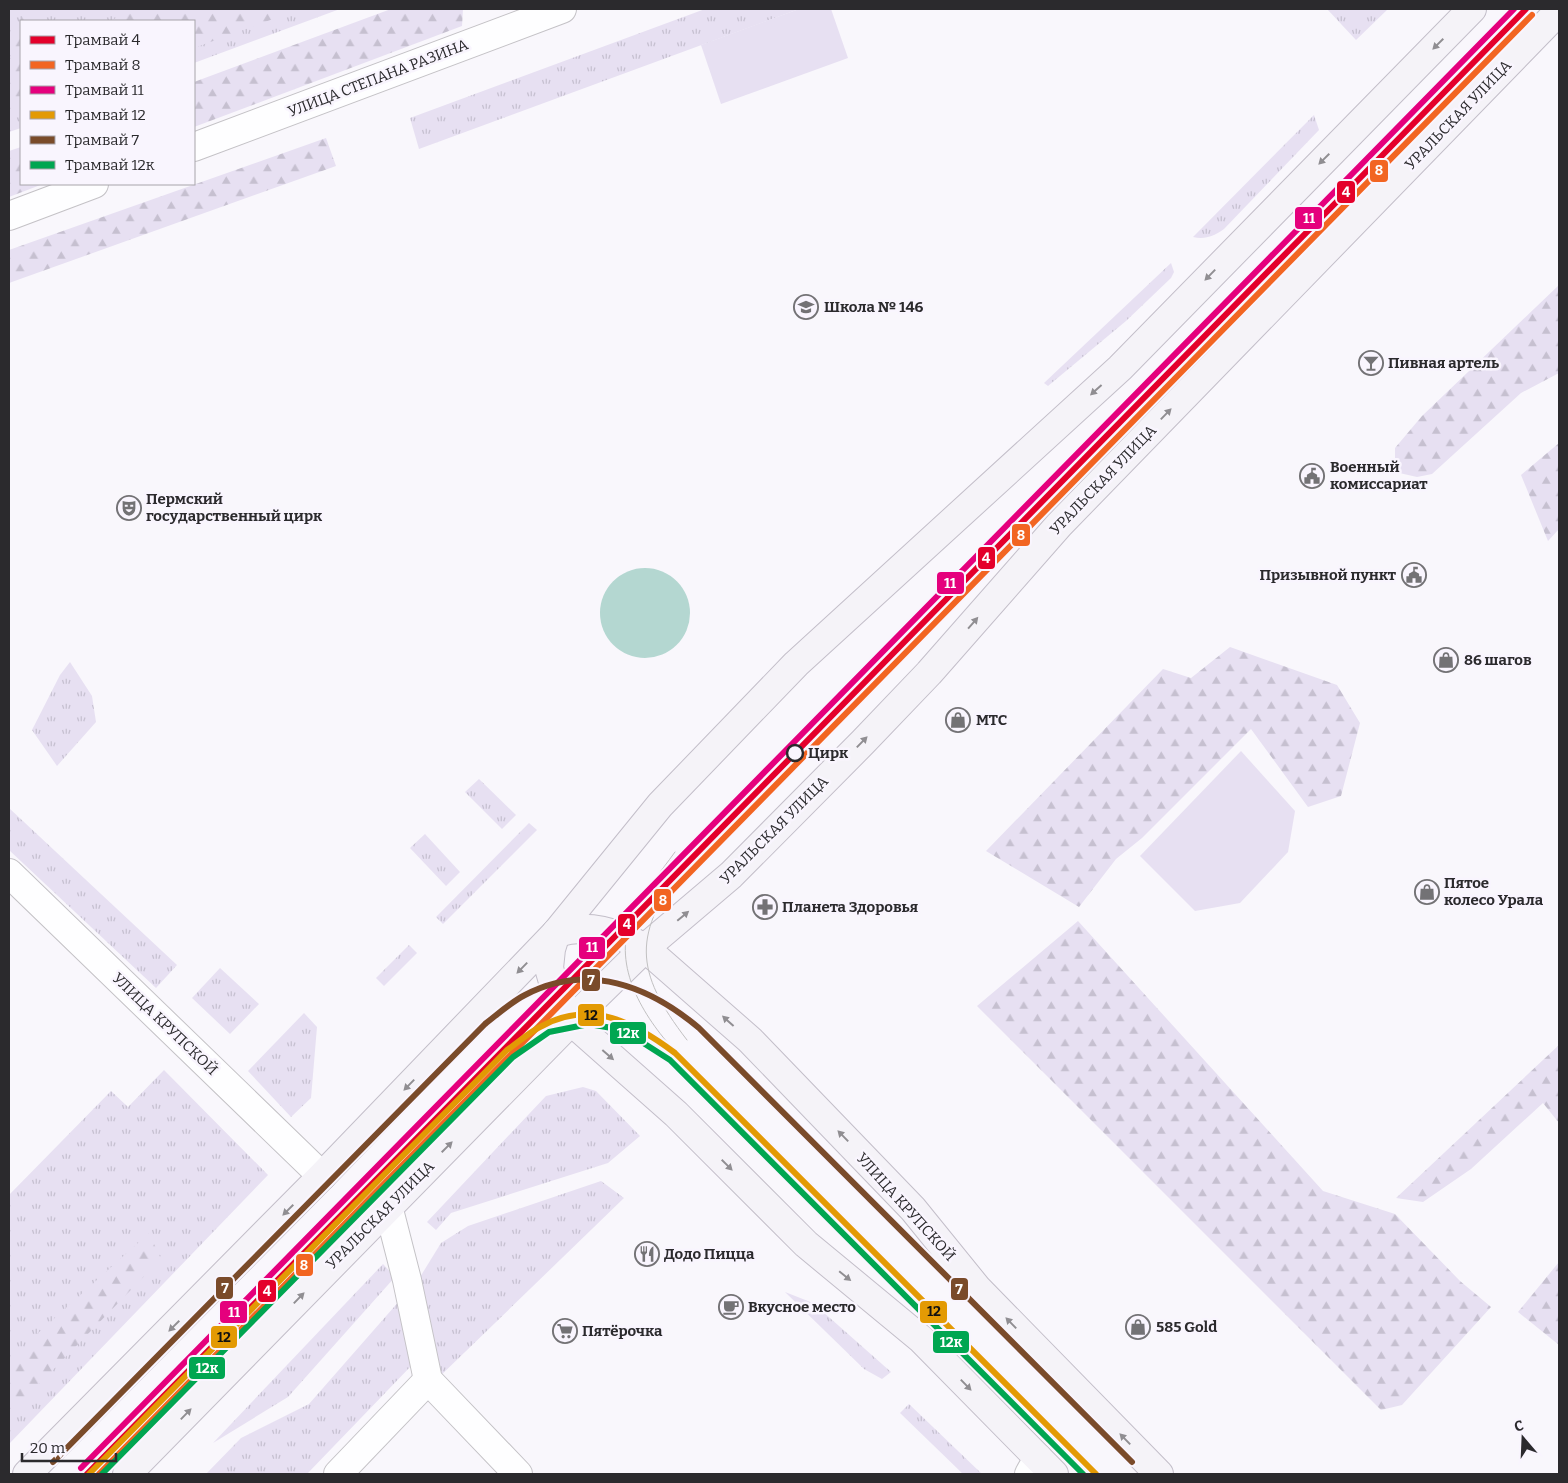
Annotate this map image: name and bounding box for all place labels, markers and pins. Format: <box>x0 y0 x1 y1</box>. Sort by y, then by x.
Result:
school or university icon: Школа № 146 <box>793 294 819 320</box>
place label: Школа № 146 <box>824 298 924 316</box>
bar icon: Пивная артель <box>1358 350 1384 376</box>
place label: Пивная артель <box>1388 354 1499 372</box>
place label: Военный комиссариат <box>1330 458 1428 493</box>
public building icon: Военный комиссариат <box>1299 463 1325 489</box>
place label: Пермский государственный цирк <box>146 490 323 525</box>
theatre icon: Пермский государственный цирк <box>116 495 142 521</box>
public building icon: Призывной пункт <box>1401 562 1427 588</box>
place label: Призывной пункт <box>1259 566 1397 584</box>
shop icon: 86 шагов <box>1433 647 1459 673</box>
place label: 86 шагов <box>1464 651 1532 669</box>
shop icon: МТС <box>945 707 971 733</box>
place label: МТС <box>976 711 1007 729</box>
marker: Цирк <box>786 744 804 762</box>
place label: Цирк <box>808 744 849 762</box>
place label: Пятое колесо Урала <box>1444 874 1544 909</box>
shop icon: Пятое колесо Урала <box>1414 879 1440 905</box>
pharmacy icon: Планета Здоровья <box>752 894 778 920</box>
place label: Планета Здоровья <box>782 898 918 916</box>
restaurant icon: Додо Пицца <box>634 1241 660 1267</box>
place label: Додо Пицца <box>664 1245 755 1263</box>
cafe icon: Вкусное место <box>718 1294 744 1320</box>
place label: Вкусное место <box>748 1298 856 1316</box>
shop icon: 585 Gold <box>1125 1314 1151 1340</box>
supermarket icon: Пятёрочка <box>552 1318 578 1344</box>
place label: 585 Gold <box>1156 1318 1217 1336</box>
place label: Пятёрочка <box>582 1322 663 1340</box>

